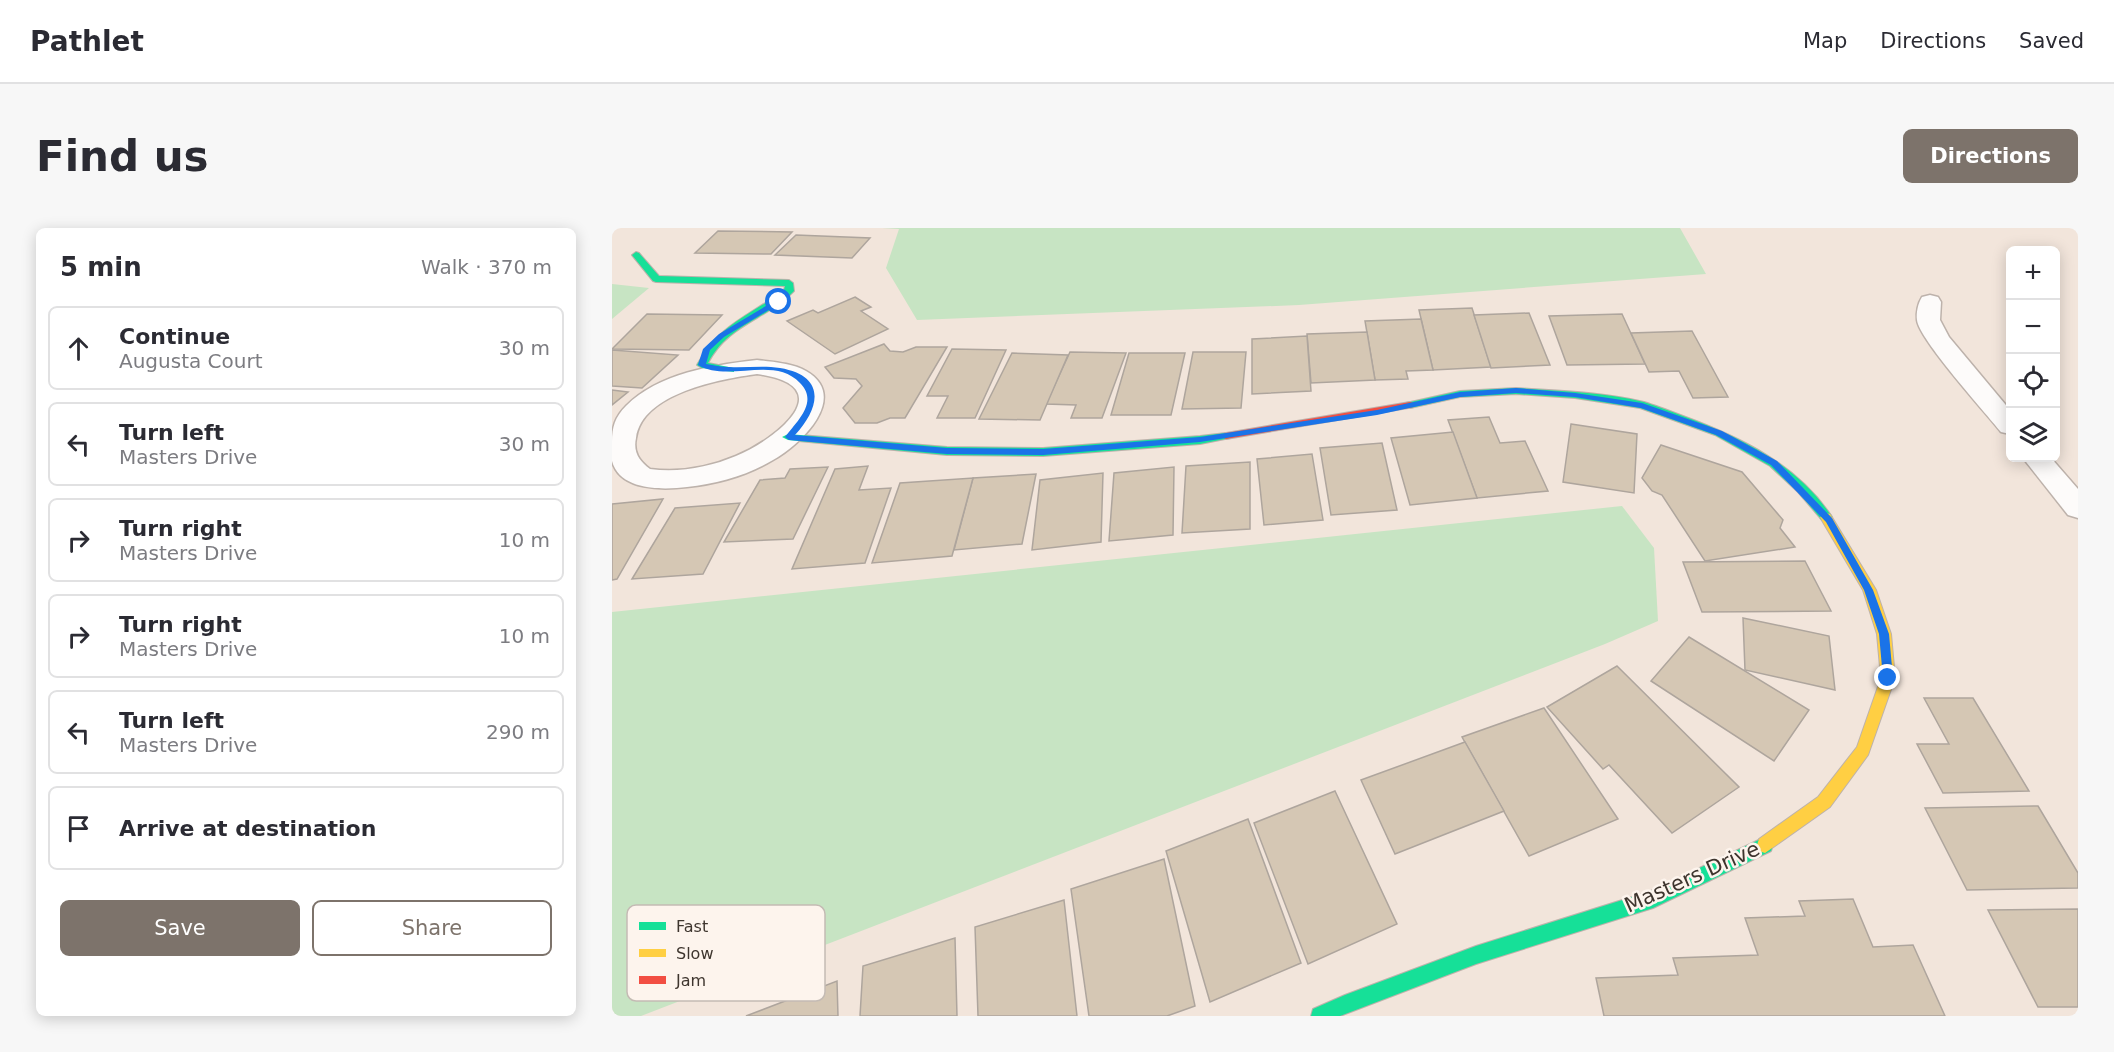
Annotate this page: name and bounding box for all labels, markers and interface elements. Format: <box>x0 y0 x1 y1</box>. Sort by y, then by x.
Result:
text: Pathlet <box>30 25 144 58</box>
text: Map <box>1803 29 1847 53</box>
text: Directions <box>1880 29 1986 53</box>
text: Saved <box>2019 29 2084 53</box>
button: Directions <box>1903 129 2078 183</box>
text: Find us <box>36 132 209 181</box>
map controls <box>2006 246 2060 462</box>
button: + <box>2006 246 2060 300</box>
text: 5 min <box>60 252 142 282</box>
text: Walk · 370 m <box>421 255 552 279</box>
route start <box>765 288 791 314</box>
button: − <box>2006 300 2060 354</box>
text: Continue <box>119 324 230 349</box>
icon: ahead <box>62 332 95 365</box>
text: 30 m <box>499 336 550 360</box>
text: Augusta Court <box>119 349 263 373</box>
button: locate <box>2006 354 2060 408</box>
button: layers <box>2006 408 2060 462</box>
text: Turn left <box>119 420 224 445</box>
icon: left <box>62 428 95 461</box>
text: 30 m <box>499 432 550 456</box>
text: Masters Drive <box>119 445 257 469</box>
text: Turn right <box>119 516 242 541</box>
icon: right <box>62 524 95 557</box>
text: 10 m <box>499 528 550 552</box>
text: Masters Drive <box>119 541 257 565</box>
text: Turn right <box>119 612 242 637</box>
icon: right <box>62 620 95 653</box>
text: 10 m <box>499 624 550 648</box>
text: Masters Drive <box>119 637 257 661</box>
route end <box>1874 664 1900 690</box>
text: Turn left <box>119 708 224 733</box>
icon: left <box>62 716 95 749</box>
text: 290 m <box>486 720 550 744</box>
text: Masters Drive <box>119 733 257 757</box>
icon: arrive <box>62 812 95 845</box>
text: Arrive at destination <box>119 816 376 841</box>
street label: Masters Drive <box>1621 836 1763 918</box>
button: Save <box>60 900 300 956</box>
button: Share <box>312 900 552 956</box>
legend <box>627 905 825 1001</box>
text: Fast <box>676 917 708 936</box>
text: Slow <box>676 944 713 963</box>
text: Jam <box>675 971 706 990</box>

